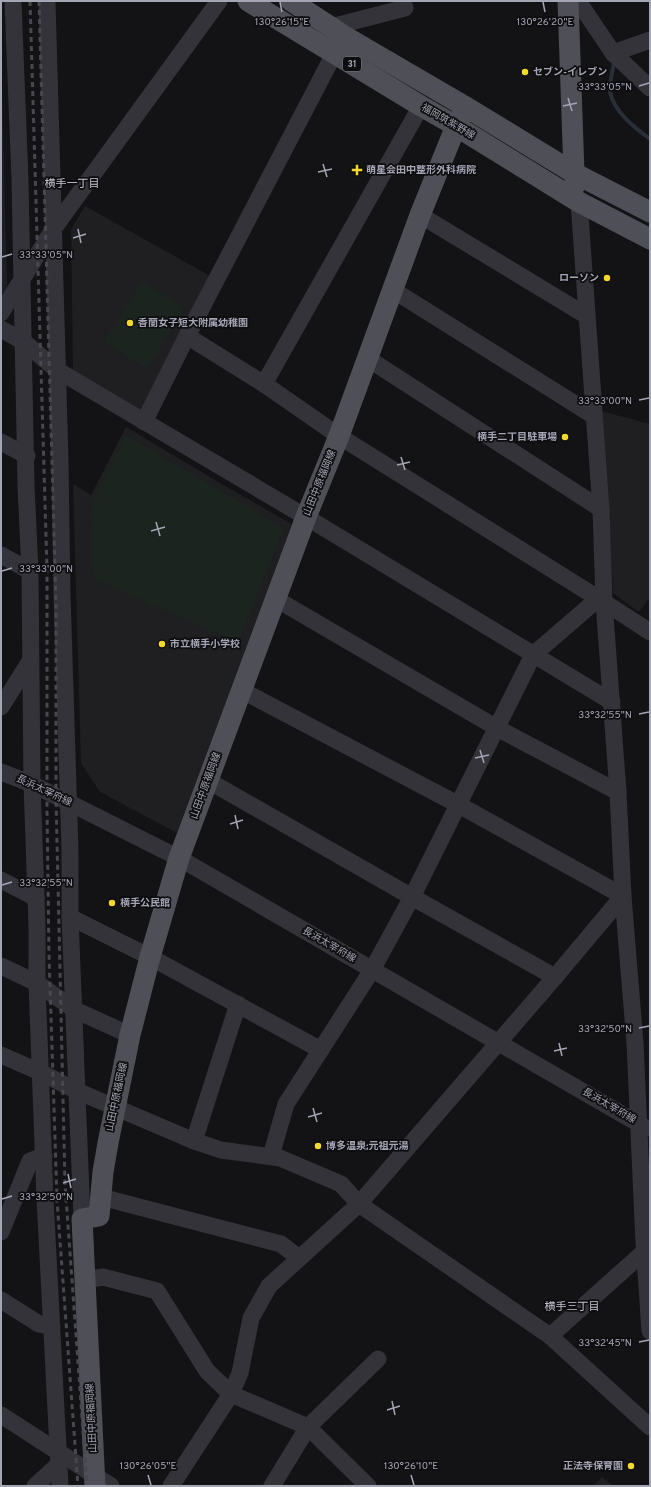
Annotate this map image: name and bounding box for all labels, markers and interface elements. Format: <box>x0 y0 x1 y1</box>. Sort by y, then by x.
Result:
text: 130°26'15"E <box>255 16 309 29</box>
text: 130°26'20"E <box>517 16 573 29</box>
road number: 31 <box>343 57 361 71</box>
place label: セブン-イレブン <box>533 66 607 79</box>
marker: セブン-イレブン <box>520 67 530 77</box>
text: 33°33'05"N <box>578 81 632 94</box>
street label: 福岡筑紫野線 <box>419 101 477 143</box>
marker: 萌星会田中整形外科病院 <box>351 164 363 176</box>
place label: 萌星会田中整形外科病院 <box>366 164 476 177</box>
district label: 横手一丁目 <box>45 177 100 191</box>
text: 33°33'05"N <box>19 249 73 262</box>
place label: ローソン <box>559 272 599 285</box>
marker: ローソン <box>602 273 612 283</box>
place label: 香蘭女子短大附属幼稚園 <box>137 317 248 330</box>
marker: 香蘭女子短大附属幼稚園 <box>125 318 135 328</box>
text: 33°33'00"N <box>578 395 632 408</box>
place label: 横手二丁目駐車場 <box>477 431 557 444</box>
marker: 横手二丁目駐車場 <box>560 432 570 442</box>
street label: 山田中原福岡線 <box>301 448 339 518</box>
text: 33°33'00"N <box>19 563 73 576</box>
place label: 市立横手小学校 <box>170 638 240 651</box>
marker: 市立横手小学校 <box>157 639 167 649</box>
text: 33°32'55"N <box>578 709 632 722</box>
street label: 山田中原福岡線 <box>188 751 224 821</box>
street label: 長浜太宰府線 <box>14 772 74 810</box>
text: 33°32'55"N <box>19 877 73 890</box>
place label: 横手公民館 <box>120 897 170 910</box>
marker: 横手公民館 <box>107 898 117 908</box>
street label: 長浜太宰府線 <box>300 924 358 966</box>
text: 33°32'50"N <box>578 1023 632 1036</box>
street label: 山田中原福岡線 <box>103 1061 131 1133</box>
street label: 長浜太宰府線 <box>580 1085 638 1127</box>
place label: 博多温泉;元祖元湯 <box>326 1140 408 1153</box>
marker: 博多温泉;元祖元湯 <box>313 1141 323 1151</box>
text: 33°32'50"N <box>19 1191 73 1204</box>
district label: 横手三丁目 <box>545 1300 600 1314</box>
text: 33°32'45"N <box>578 1337 632 1350</box>
street label: 山田中原福岡線 <box>84 1383 100 1453</box>
text: 130°26'05"E <box>119 1460 177 1473</box>
text: 130°26'10"E <box>384 1460 438 1473</box>
place label: 正法寺保育園 <box>563 1460 623 1473</box>
marker: 正法寺保育園 <box>626 1461 636 1471</box>

